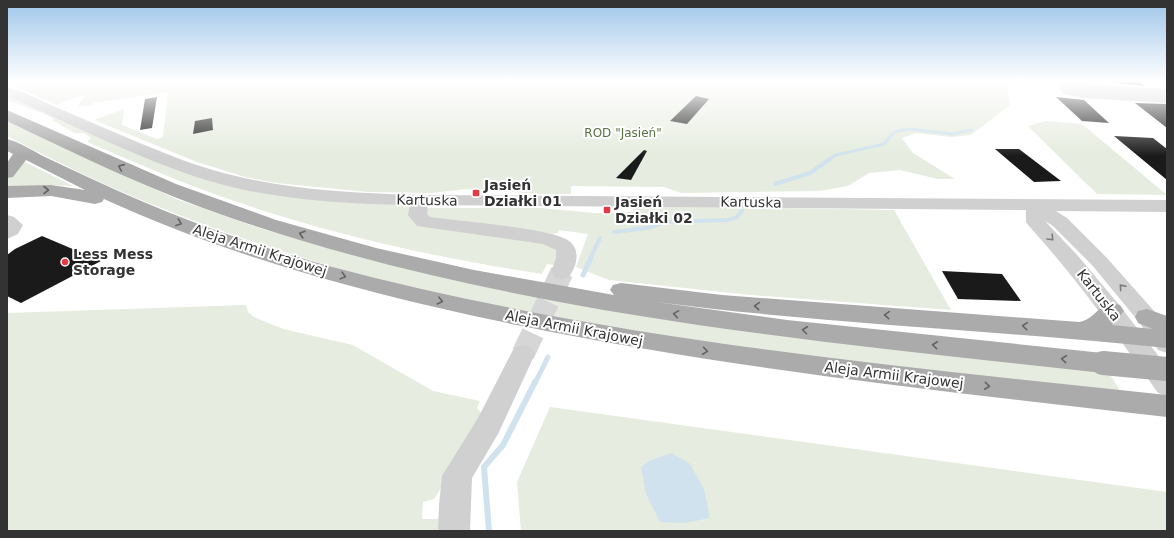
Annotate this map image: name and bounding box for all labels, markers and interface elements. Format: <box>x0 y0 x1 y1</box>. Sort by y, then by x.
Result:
park label: ROD "Jasień" <box>584 126 662 140</box>
one-way arrow <box>117 164 125 172</box>
place label: Jasień Działki 01 <box>483 177 562 209</box>
one-way arrow <box>43 186 49 194</box>
marker: Jasień Działki 01 <box>471 188 481 198</box>
street label: Kartuska <box>396 191 458 209</box>
street label: Kartuska <box>720 193 782 211</box>
place label: Jasień Działki 02 <box>614 194 693 226</box>
marker: Jasień Działki 02 <box>602 205 612 215</box>
one-way arrow <box>176 219 183 227</box>
street label: Aleja Armii Krajowej <box>191 221 329 279</box>
one-way arrow <box>298 230 305 239</box>
one-way arrow <box>1046 233 1053 241</box>
place label: Less Mess Storage <box>73 246 153 278</box>
marker: Less Mess Storage <box>60 257 70 267</box>
street label: Kartuska <box>1074 266 1124 324</box>
one-way arrow <box>339 271 346 280</box>
one-way arrow <box>1119 284 1126 292</box>
one-way arrow <box>437 296 443 304</box>
one-way arrow <box>754 301 760 310</box>
street label: Aleja Armii Krajowej <box>504 307 644 349</box>
one-way arrow <box>673 310 680 319</box>
one-way arrow <box>884 311 890 320</box>
one-way arrow <box>1022 322 1028 331</box>
one-way arrow <box>802 326 808 335</box>
one-way arrow <box>931 341 938 350</box>
one-way arrow <box>702 346 708 355</box>
one-way arrow <box>1061 354 1067 363</box>
street label: Aleja Armii Krajowej <box>824 359 964 391</box>
one-way arrow <box>984 381 990 390</box>

